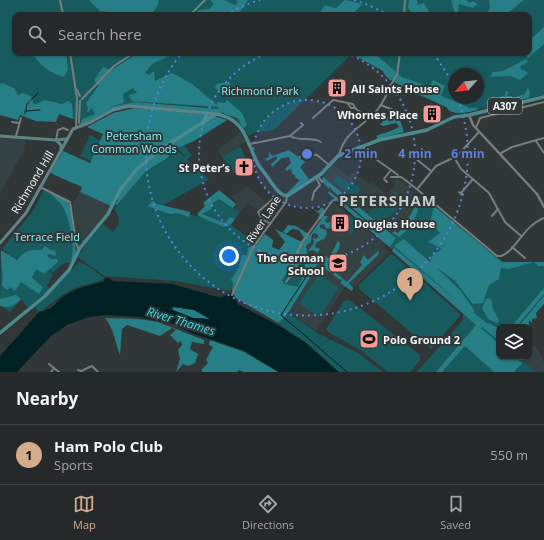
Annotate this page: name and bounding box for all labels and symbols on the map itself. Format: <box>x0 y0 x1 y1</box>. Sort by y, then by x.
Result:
north arrow <box>448 68 484 104</box>
building icon: All Saints House <box>326 77 348 99</box>
place label: All Saints House <box>351 81 439 96</box>
park label: Richmond Park <box>221 83 299 98</box>
road number: A307 <box>488 98 522 114</box>
building icon: Whornes Place <box>421 103 443 125</box>
place label: Whornes Place <box>337 107 418 122</box>
park label: Petersham Common Woods <box>91 128 177 156</box>
text: 2 min <box>344 145 378 162</box>
text: 4 min <box>398 145 432 162</box>
text: 6 min <box>451 145 485 162</box>
centre of rings <box>300 147 314 161</box>
street label: Richmond Hill <box>7 148 57 216</box>
church icon: St Peter’s <box>233 156 255 178</box>
place label: St Peter’s <box>179 160 231 175</box>
district label: PETERSHAM <box>339 190 437 210</box>
street label: River Lane <box>242 193 284 245</box>
building icon: Douglas House <box>329 212 351 234</box>
place label: Douglas House <box>354 216 436 231</box>
park label: Terrace Field <box>14 229 80 244</box>
your location <box>219 246 239 266</box>
place label: The German School <box>257 250 324 278</box>
school or university icon: The German School <box>327 252 349 274</box>
pin: 1 <box>397 268 423 301</box>
water label: River Thames <box>145 303 217 339</box>
sports icon: Polo Ground 2 <box>358 328 380 350</box>
place label: Polo Ground 2 <box>383 332 460 347</box>

